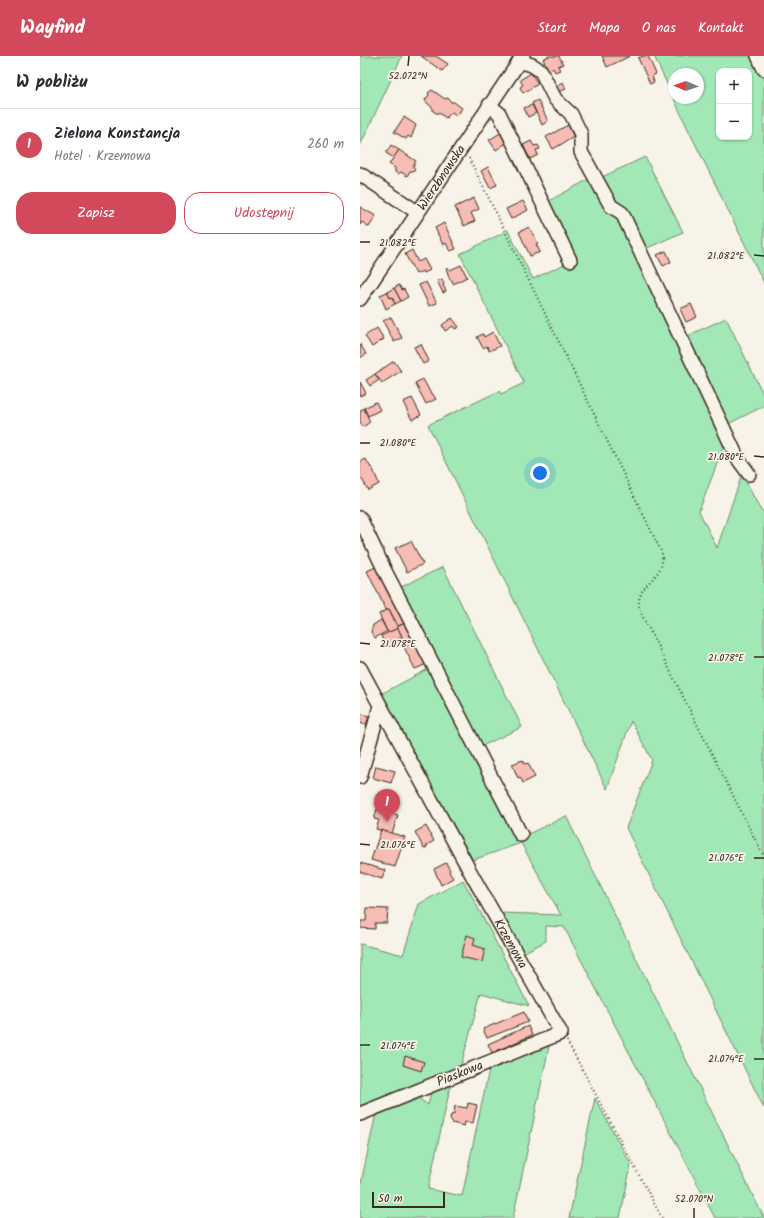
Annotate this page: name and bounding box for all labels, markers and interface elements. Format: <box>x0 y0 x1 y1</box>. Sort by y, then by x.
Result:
text: Wayfind <box>20 13 85 43</box>
text: Start <box>537 17 567 39</box>
text: Mapa <box>589 17 620 39</box>
text: O nas <box>642 17 676 39</box>
text: Kontakt <box>698 17 744 39</box>
text: 52.072°N <box>388 68 428 84</box>
north arrow <box>668 68 704 104</box>
map controls <box>716 68 752 140</box>
button: + <box>716 68 752 104</box>
text: W pobliżu <box>16 69 87 96</box>
button: − <box>716 104 752 140</box>
text: Zielona Konstancja <box>54 122 180 146</box>
text: 1 <box>27 134 31 155</box>
text: 260 m <box>307 134 344 155</box>
street label: Wierzbnowska <box>412 141 471 215</box>
text: Hotel · Krzemowa <box>54 146 151 167</box>
button: Zapisz <box>16 192 176 234</box>
button: Udostępnij <box>184 192 344 234</box>
text: 21.082°E <box>379 235 418 251</box>
text: 21.082°E <box>707 248 746 264</box>
text: 21.080°E <box>380 435 417 451</box>
text: 21.080°E <box>708 449 745 465</box>
your location <box>530 463 550 483</box>
text: 21.078°E <box>380 636 417 652</box>
text: 21.078°E <box>708 650 745 666</box>
pin: 1 <box>374 789 400 822</box>
text: 21.076°E <box>380 837 417 853</box>
text: 21.076°E <box>708 850 745 866</box>
street label: Krzemowa <box>488 915 533 973</box>
text: 21.074°E <box>380 1038 417 1054</box>
text: 21.074°E <box>708 1051 745 1067</box>
street label: Piaskowa <box>434 1055 486 1093</box>
scale bar <box>372 1190 445 1209</box>
text: 50 m <box>378 1190 403 1208</box>
text: 52.070°N <box>675 1191 713 1207</box>

